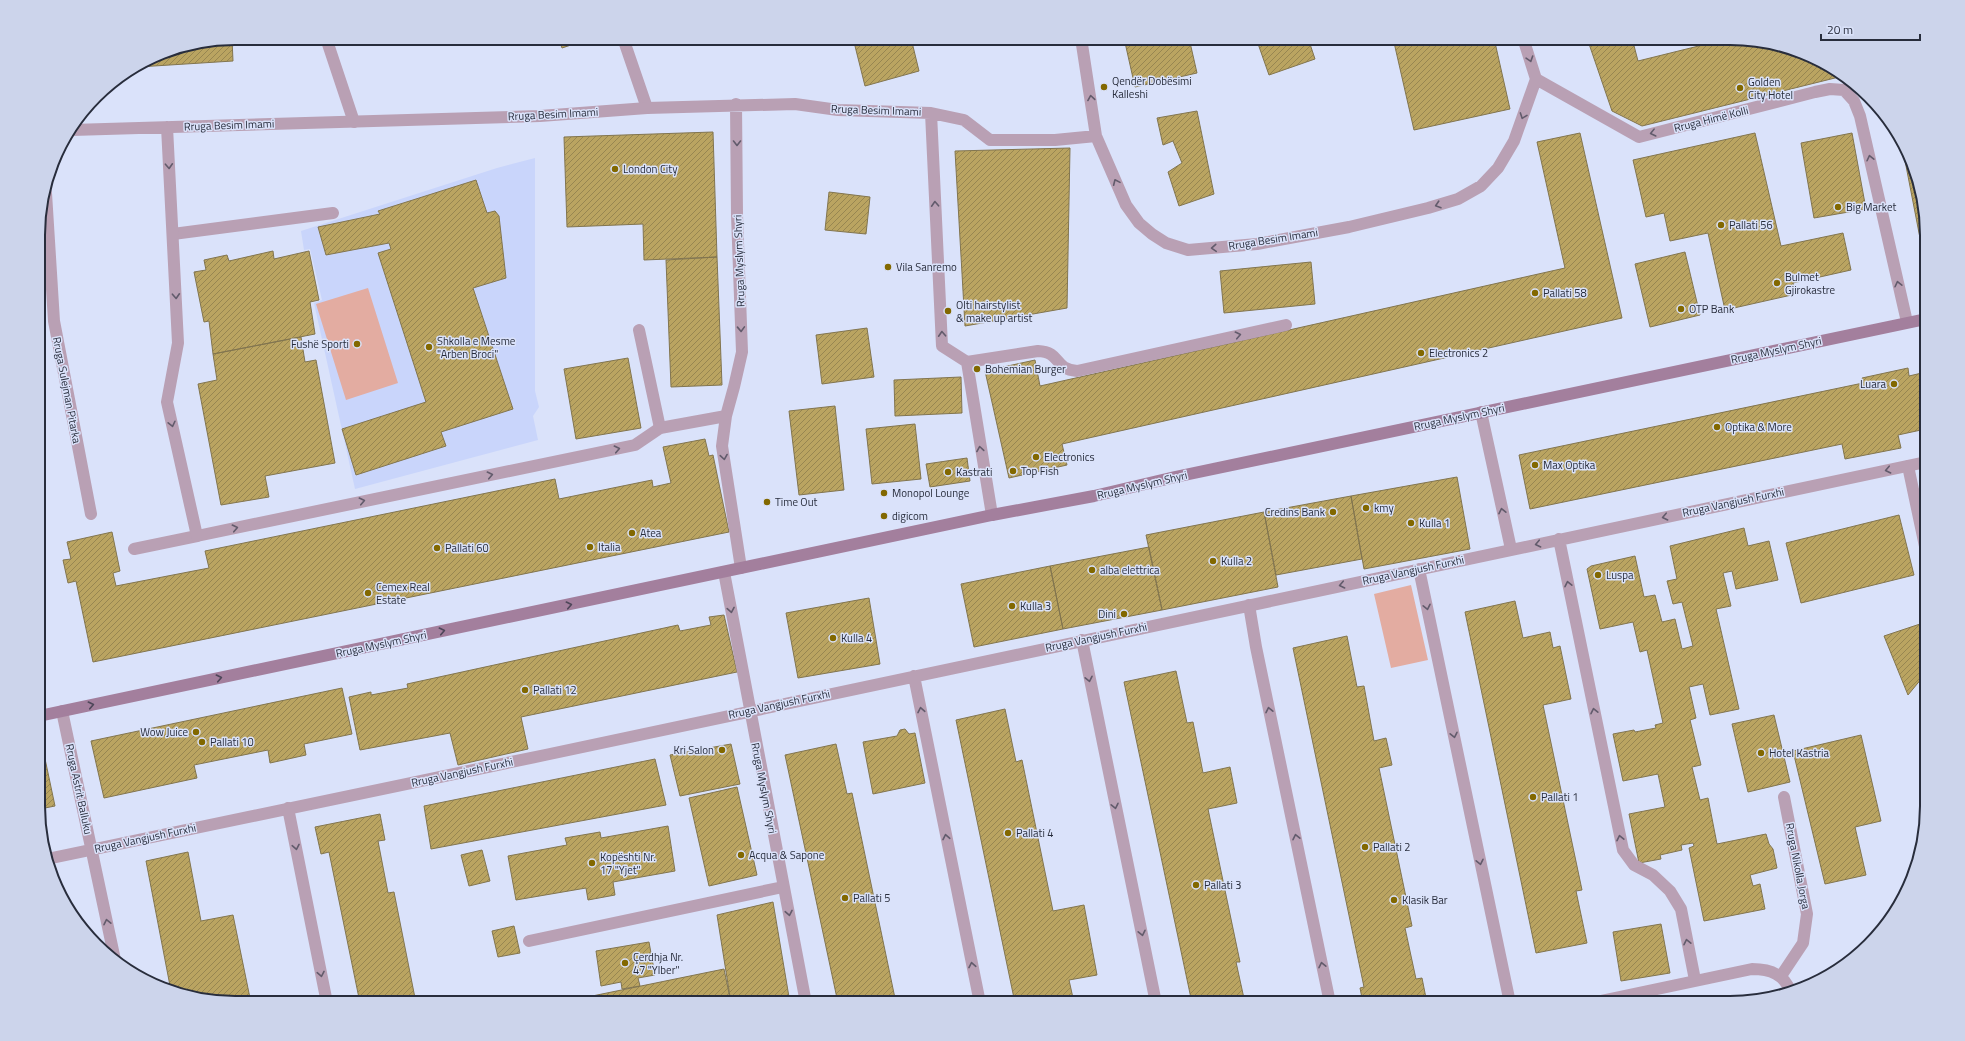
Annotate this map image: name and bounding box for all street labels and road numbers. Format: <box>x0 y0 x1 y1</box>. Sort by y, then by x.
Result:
street label: Rruga Besim Imami <box>830 100 922 120</box>
street label: Rruga Himë Kolli <box>1672 102 1750 136</box>
street label: Rruga Besim Imami <box>507 104 599 124</box>
street label: Rruga Besim Imami <box>183 115 275 135</box>
street label: Rruga Myslym Shyri <box>729 215 749 307</box>
street label: Rruga Besim Imami <box>1227 224 1319 254</box>
street label: Rruga Myslym Shyri <box>1729 333 1823 367</box>
street label: Rruga Sulejman Pitarka <box>49 335 85 445</box>
street label: Rruga Myslym Shyri <box>1412 400 1506 434</box>
street label: Rruga Myslym Shyri <box>1095 467 1189 503</box>
street label: Rruga Vangjush Furxhi <box>1681 483 1785 521</box>
street label: Rruga Vangjush Furxhi <box>1361 551 1465 589</box>
street label: Rruga Vangjush Furxhi <box>1044 618 1148 656</box>
street label: Rruga Myslym Shyri <box>334 627 428 661</box>
street label: Rruga Vangjush Furxhi <box>727 685 831 723</box>
street label: Rruga Myslym Shyri <box>747 741 781 835</box>
street label: Rruga Astrit Balluku <box>62 742 96 836</box>
street label: Rruga Vangjush Furxhi <box>410 753 514 791</box>
street label: Rruga Vangjush Furxhi <box>93 819 197 857</box>
street label: Rruga Nikolla Jorga <box>1782 821 1814 911</box>

